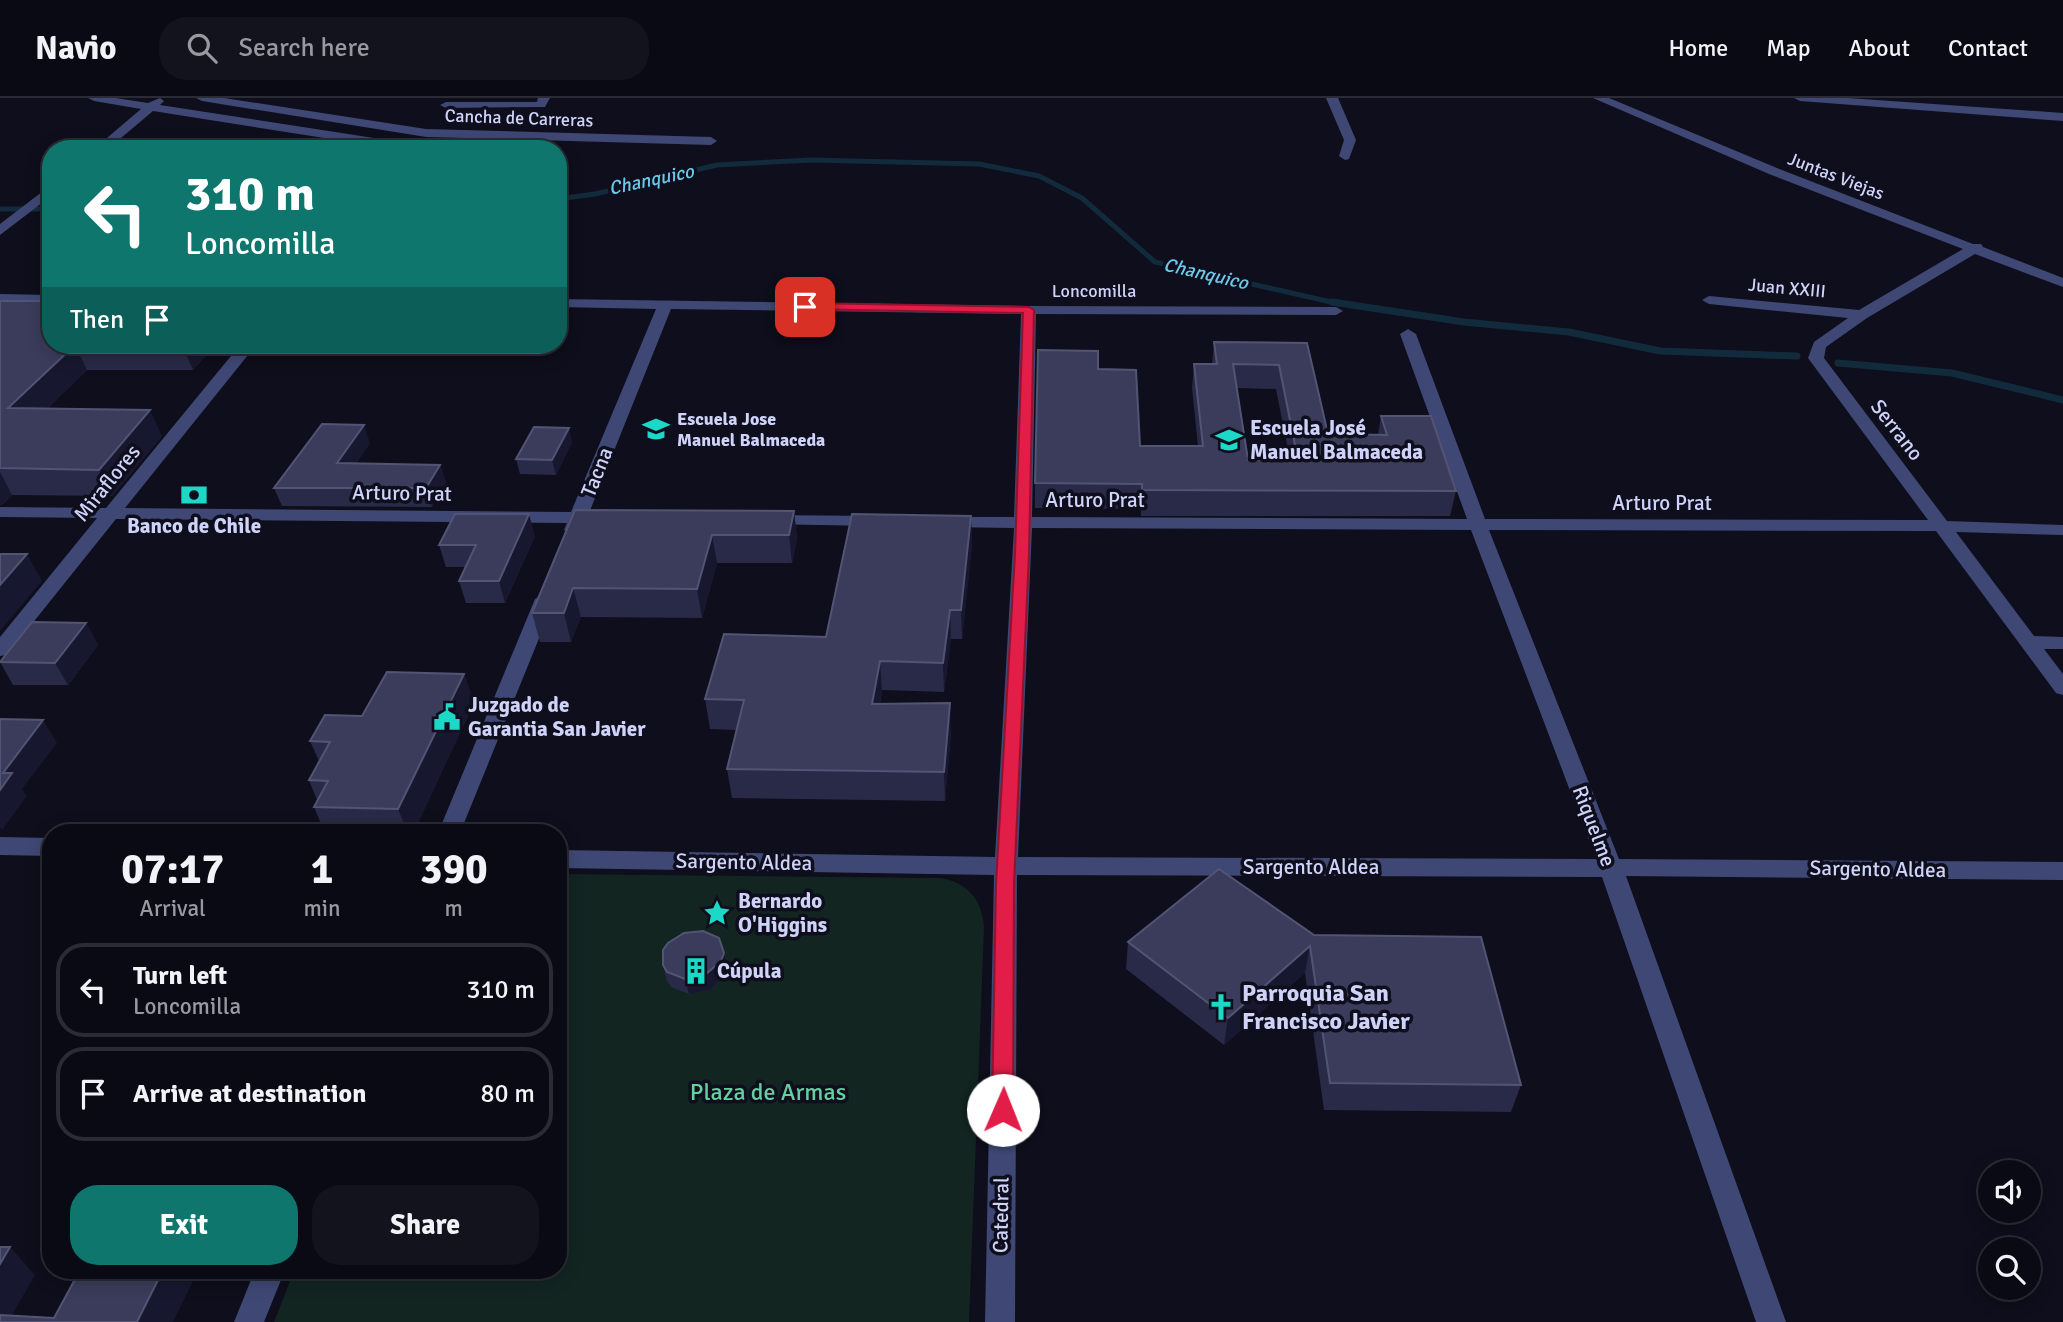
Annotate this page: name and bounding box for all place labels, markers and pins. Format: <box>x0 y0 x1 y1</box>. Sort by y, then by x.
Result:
pin <box>775 277 835 337</box>
place label: Escuela Jose Manuel Balmaceda <box>677 408 825 451</box>
school or university icon: Escuela Jose Manuel Balmaceda <box>641 414 671 444</box>
place label: Escuela José Manuel Balmaceda <box>1250 415 1423 465</box>
school or university icon: Escuela José Manuel Balmaceda <box>1214 425 1244 455</box>
bank icon: Banco de Chile <box>179 480 209 510</box>
place label: Banco de Chile <box>127 513 261 539</box>
place label: Juzgado de Garantia San Javier <box>468 692 646 742</box>
public building icon: Juzgado de Garantia San Javier <box>432 702 462 732</box>
place label: Bernardo O'Higgins <box>738 888 827 938</box>
place icon: Bernardo O'Higgins <box>702 898 732 928</box>
building icon: Cúpula <box>681 956 711 986</box>
place label: Cúpula <box>717 958 782 984</box>
place label: Parroquia San Francisco Javier <box>1242 978 1410 1036</box>
church icon: Parroquia San Francisco Javier <box>1206 992 1236 1022</box>

